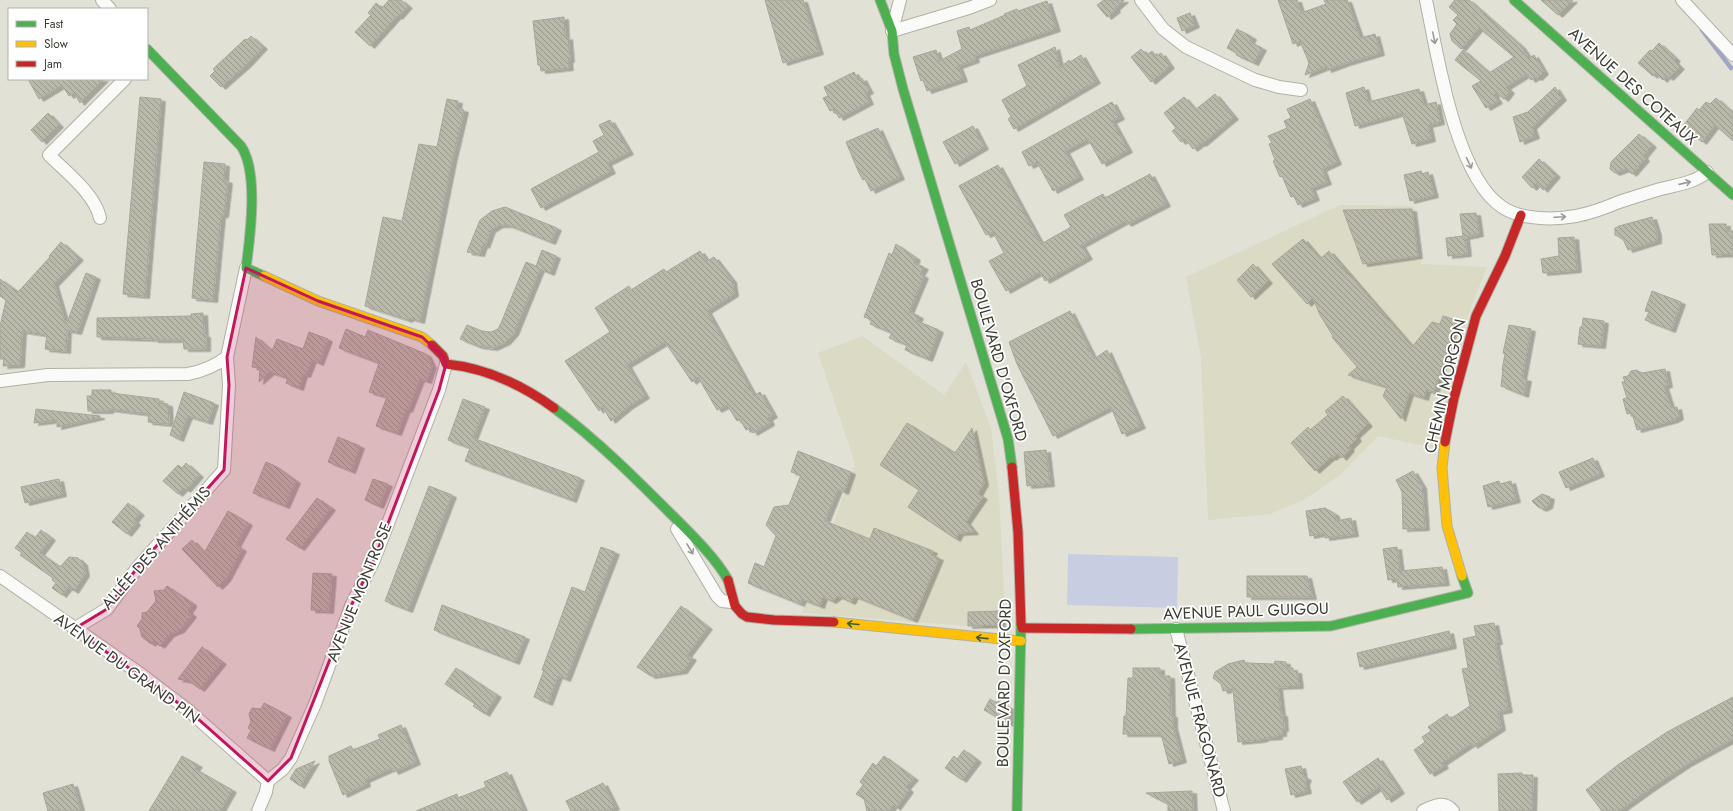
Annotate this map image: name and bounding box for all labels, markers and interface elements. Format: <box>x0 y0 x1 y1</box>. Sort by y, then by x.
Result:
legend <box>8 8 148 80</box>
text: Fast <box>44 15 63 33</box>
street label: AVENUE DES COTEAUX <box>1563 22 1703 150</box>
one-way arrow <box>1431 31 1439 44</box>
text: Slow <box>44 35 69 53</box>
text: Jam <box>42 55 62 73</box>
one-way arrow <box>1466 157 1473 169</box>
one-way arrow <box>1678 179 1691 186</box>
one-way arrow <box>1553 214 1566 221</box>
street label: BOULEVARD D'OXFORD <box>965 276 1033 444</box>
street label: CHEMIN MORGON <box>1418 317 1472 455</box>
street label: ALLÉE DES ANTHÉMIS <box>96 481 216 615</box>
street label: AVENUE MONTROSE <box>320 519 398 665</box>
one-way arrow <box>687 543 695 555</box>
street label: AVENUE PAUL GUIGOU <box>1163 597 1329 625</box>
street label: BOULEVARD D'OXFORD <box>991 599 1017 767</box>
street label: AVENUE DU GRAND PIN <box>49 607 205 729</box>
one-way arrow <box>847 621 860 628</box>
one-way arrow <box>976 635 989 642</box>
street label: AVENUE FRAGONARD <box>1168 640 1232 800</box>

